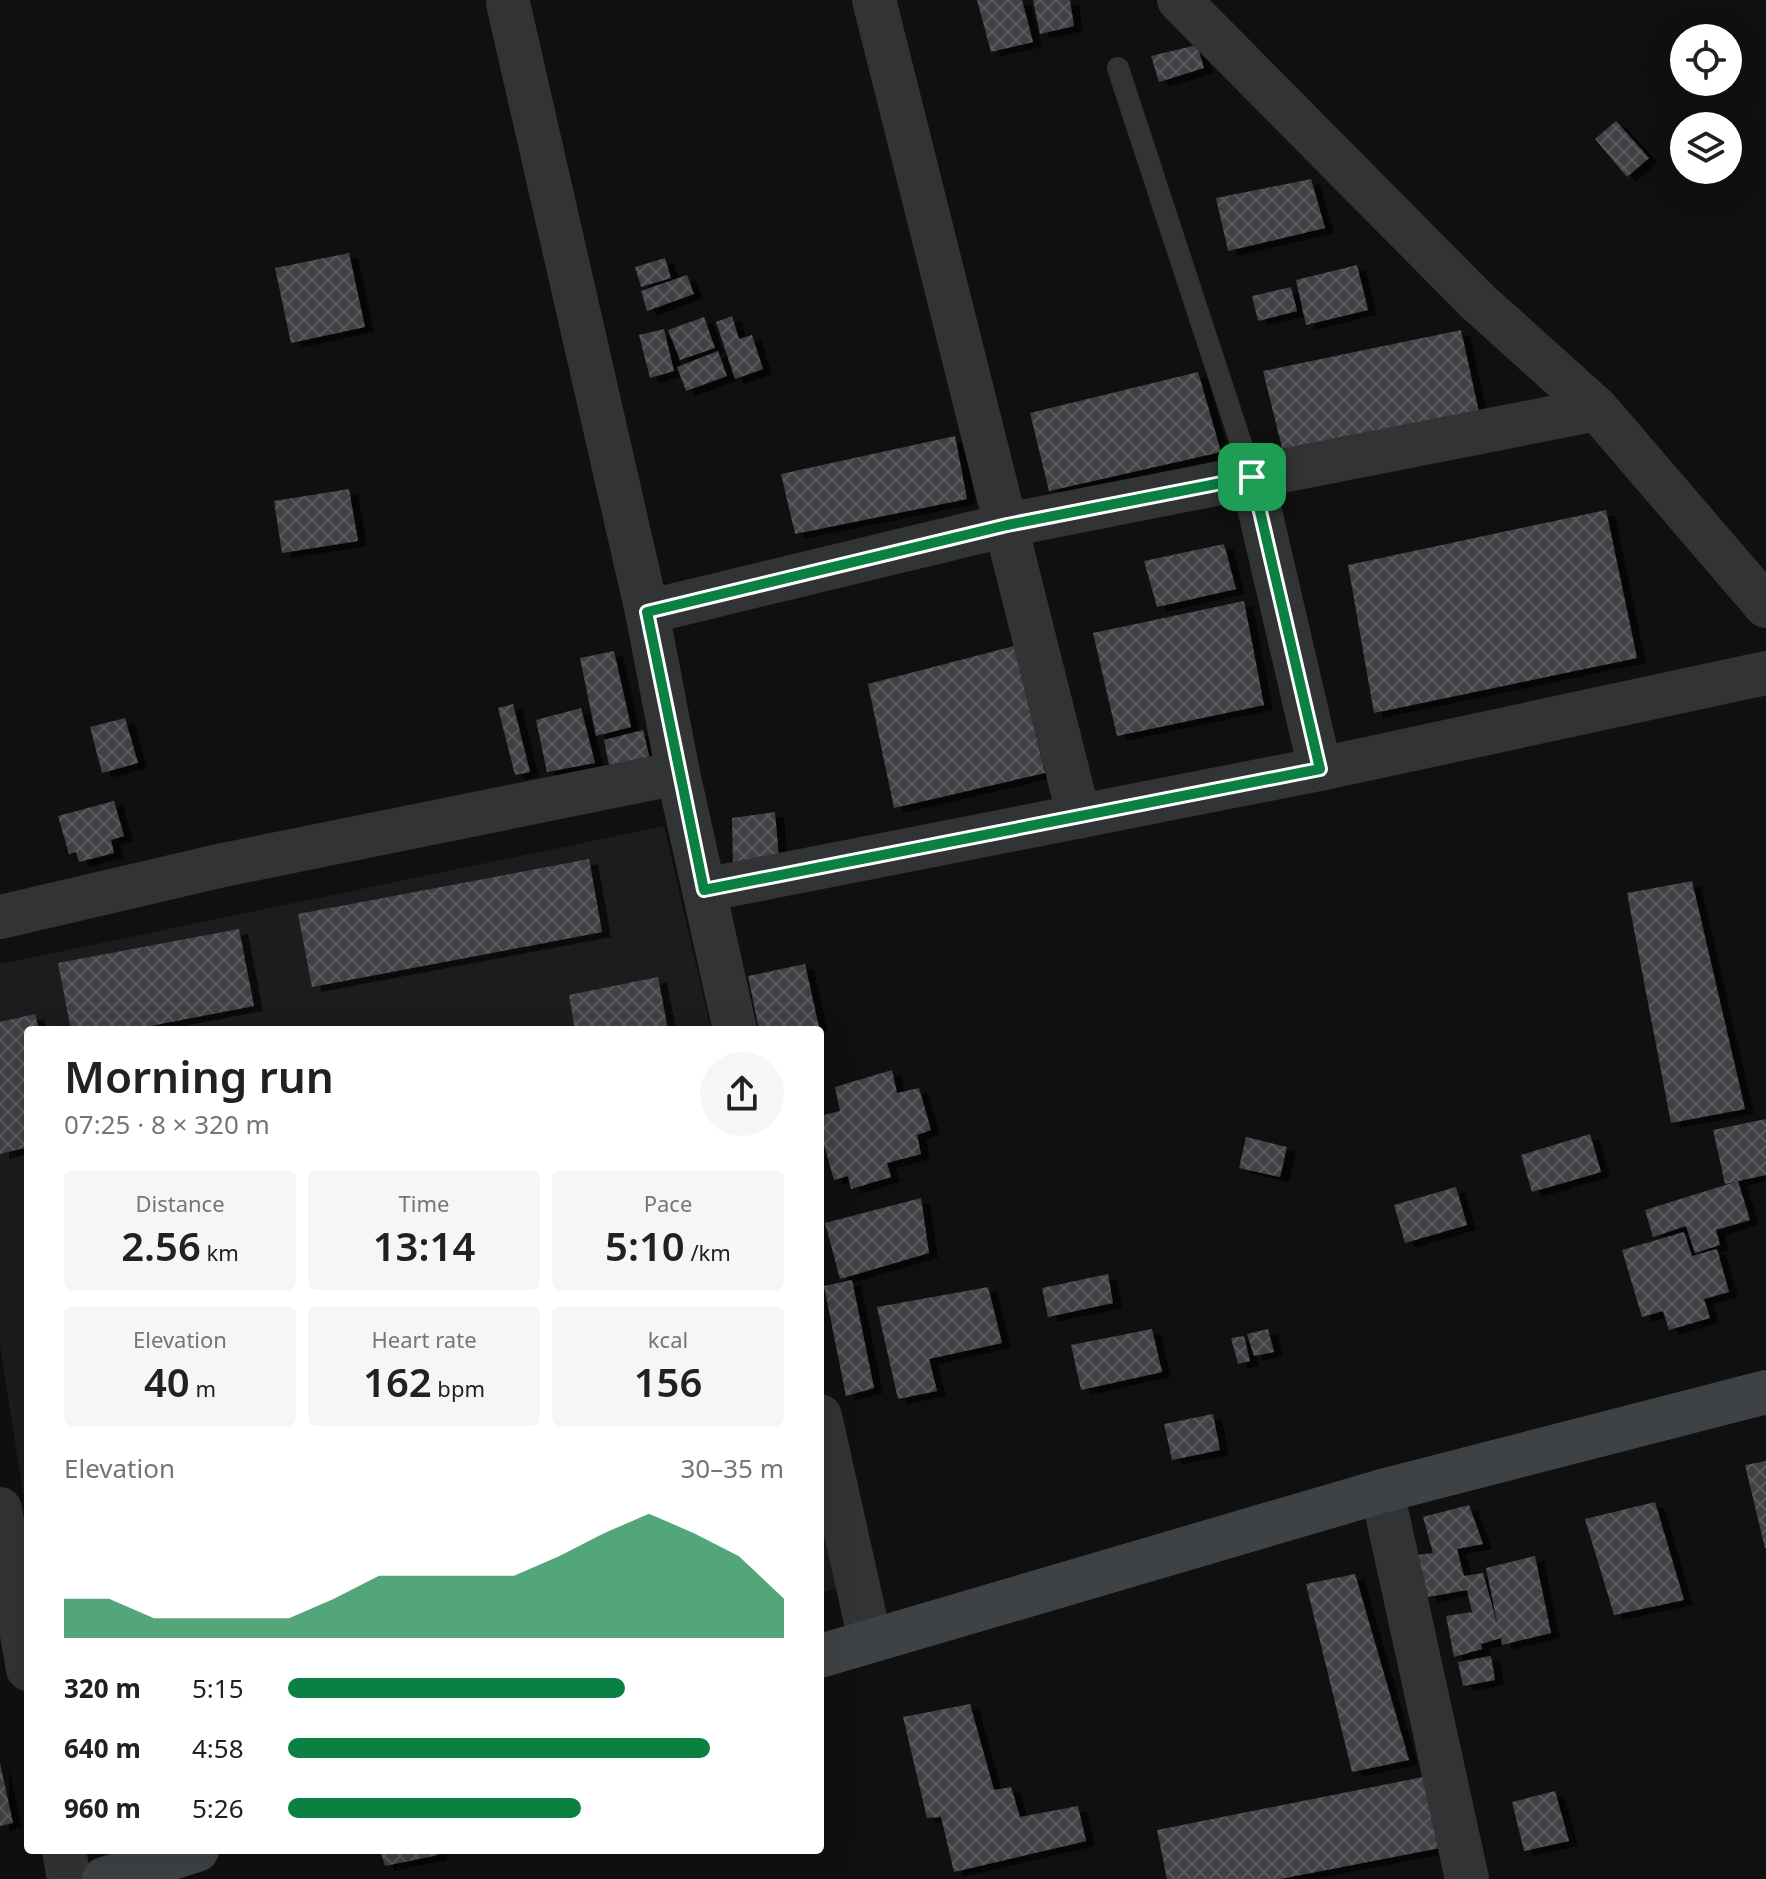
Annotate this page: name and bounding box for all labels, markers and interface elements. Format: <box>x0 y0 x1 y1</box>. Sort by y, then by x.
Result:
map controls <box>1670 24 1742 184</box>
button: locate <box>1670 24 1742 96</box>
button: layers <box>1670 112 1742 184</box>
pin <box>1218 443 1286 511</box>
icon: arrive <box>1230 455 1274 499</box>
text: Morning run <box>64 1046 334 1106</box>
button: share <box>700 1052 784 1136</box>
text: 07:25 · 8 × 320 m <box>64 1106 270 1142</box>
text: Distance <box>135 1188 225 1218</box>
text: Time <box>399 1188 449 1218</box>
text: Pace <box>644 1188 692 1218</box>
text: 2.56 <box>121 1218 201 1273</box>
text: 13:14 <box>373 1218 475 1273</box>
text: 5:10 <box>605 1218 685 1273</box>
text: km <box>201 1237 239 1267</box>
text: /km <box>685 1237 731 1267</box>
text: Elevation <box>133 1324 227 1354</box>
text: Heart rate <box>371 1324 477 1354</box>
text: kcal <box>648 1324 688 1354</box>
text: 40 <box>144 1354 190 1409</box>
text: 162 <box>363 1354 432 1409</box>
text: 156 <box>634 1354 702 1409</box>
text: m <box>190 1373 216 1403</box>
text: bpm <box>432 1373 485 1403</box>
text: Elevation <box>64 1450 175 1486</box>
text: 30–35 m <box>680 1450 784 1486</box>
text: 320 m <box>64 1670 141 1706</box>
text: 5:15 <box>192 1670 244 1706</box>
text: 640 m <box>64 1730 141 1766</box>
text: 4:58 <box>192 1730 244 1766</box>
text: 960 m <box>64 1790 141 1826</box>
text: 5:26 <box>192 1790 244 1826</box>

